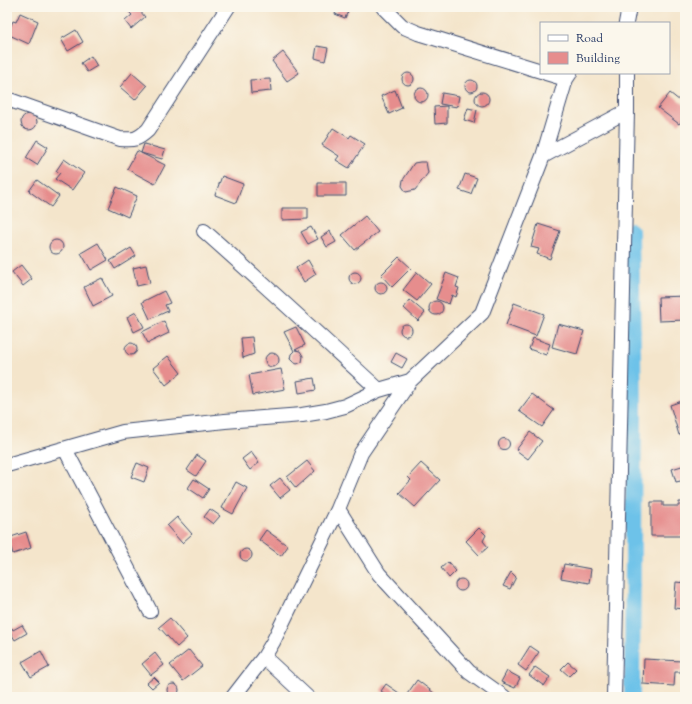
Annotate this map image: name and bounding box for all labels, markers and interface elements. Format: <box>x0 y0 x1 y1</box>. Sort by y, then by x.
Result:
legend <box>540 22 670 74</box>
text: Road <box>576 30 603 48</box>
text: Building <box>576 50 620 68</box>

